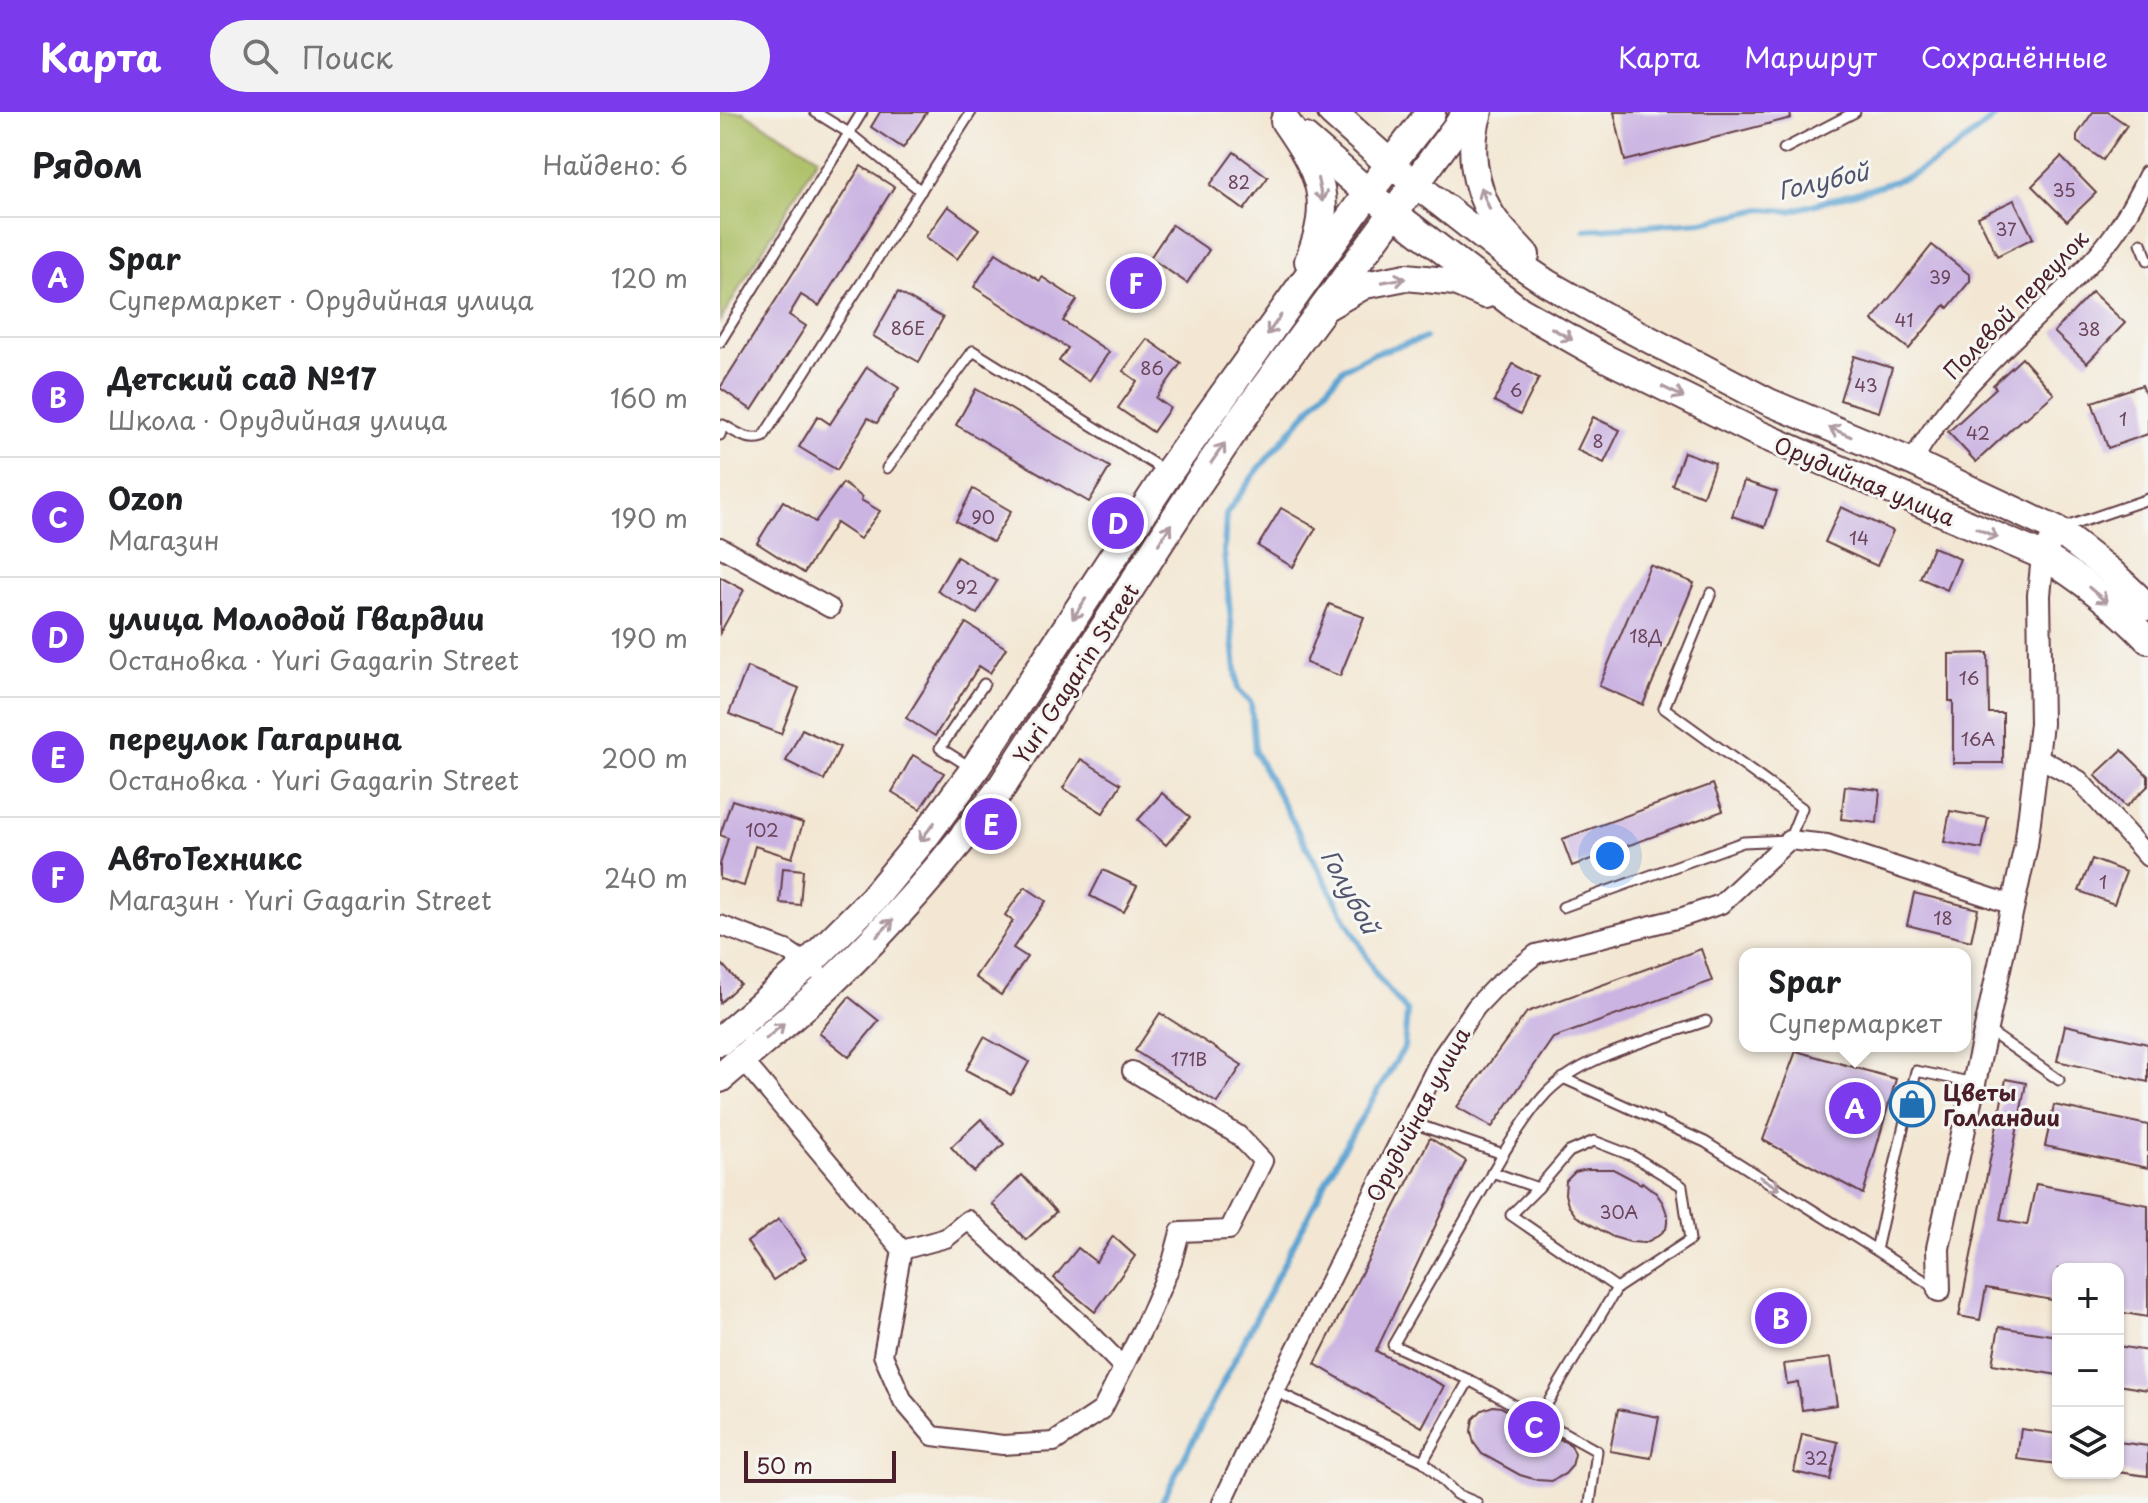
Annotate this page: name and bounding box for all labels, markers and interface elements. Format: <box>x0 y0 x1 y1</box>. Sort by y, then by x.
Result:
search box <box>210 20 770 92</box>
text: Карта <box>40 28 162 85</box>
icon: search <box>238 34 282 78</box>
text: Поиск <box>302 34 393 79</box>
text: Карта <box>1618 35 1700 78</box>
text: Маршрут <box>1744 35 1877 78</box>
text: Сохранённые <box>1921 35 2108 78</box>
text: Рядом <box>32 138 143 190</box>
text: Найдено: 6 <box>542 145 688 184</box>
water label: Голубой <box>1774 151 1875 208</box>
house number: 82 <box>1228 168 1250 195</box>
house number: 35 <box>2052 176 2076 203</box>
one-way arrow <box>1313 177 1328 203</box>
one-way arrow <box>1476 186 1491 211</box>
house number: 37 <box>1995 215 2017 242</box>
street label: Полевой переулок <box>1935 221 2096 386</box>
text: Spar <box>108 235 181 280</box>
pin: F <box>1110 253 1162 313</box>
text: A <box>48 258 68 297</box>
text: 120 m <box>611 258 688 297</box>
house number: 39 <box>1929 263 1951 290</box>
one-way arrow <box>1381 271 1406 286</box>
text: Супермаркет · Орудийная улица <box>108 280 534 319</box>
house number: 41 <box>1895 306 1913 333</box>
one-way arrow <box>1266 313 1282 335</box>
house number: 86Е <box>891 314 925 341</box>
house number: 38 <box>2077 315 2101 342</box>
one-way arrow <box>1550 326 1573 342</box>
house number: 86 <box>1140 354 1164 381</box>
text: Детский сад №17 <box>108 355 376 400</box>
house number: 43 <box>1854 371 1878 398</box>
house number: 6 <box>1510 376 1522 403</box>
text: B <box>49 378 67 417</box>
text: 160 m <box>610 378 688 417</box>
one-way arrow <box>1661 385 1685 400</box>
text: Школа · Орудийная улица <box>108 400 447 439</box>
house number: 1 <box>2119 405 2127 432</box>
house number: 42 <box>1966 419 1990 446</box>
one-way arrow <box>1828 424 1852 438</box>
house number: 8 <box>1592 427 1604 454</box>
street label: Орудийная улица <box>1769 427 1961 533</box>
one-way arrow <box>1210 443 1226 465</box>
text: Ozon <box>108 475 183 520</box>
pin: D <box>1092 493 1144 553</box>
text: C <box>48 498 68 537</box>
text: 190 m <box>611 498 688 537</box>
house number: 90 <box>971 503 995 530</box>
text: Магазин <box>108 520 219 559</box>
one-way arrow <box>1157 523 1173 546</box>
house number: 14 <box>1849 524 1869 551</box>
one-way arrow <box>1975 526 1999 541</box>
house number: 92 <box>956 573 978 600</box>
street label: Yuri Gagarin Street <box>1004 576 1146 770</box>
one-way arrow <box>2087 586 2108 603</box>
text: улица Молодой Гвардии <box>108 595 485 640</box>
one-way arrow <box>1071 597 1088 619</box>
text: D <box>48 618 68 657</box>
text: 190 m <box>611 618 688 657</box>
house number: 18Д <box>1629 622 1663 649</box>
text: Остановка · Yuri Gagarin Street <box>108 640 519 679</box>
house number: 16 <box>1959 664 1979 691</box>
text: переулок Гагарина <box>108 715 402 760</box>
house number: 16А <box>1961 725 1995 752</box>
text: E <box>50 738 66 777</box>
text: 200 m <box>601 738 688 777</box>
text: Остановка · Yuri Gagarin Street <box>108 760 519 799</box>
pin: E <box>965 794 1017 854</box>
house number: 102 <box>745 816 779 843</box>
one-way arrow <box>919 821 936 842</box>
text: АвтоТехникс <box>108 835 303 880</box>
your location <box>1590 836 1630 876</box>
water label: Голубой <box>1313 842 1390 943</box>
text: F <box>50 858 66 897</box>
text: 240 m <box>604 858 688 897</box>
house number: 1 <box>2099 868 2107 895</box>
text: Магазин · Yuri Gagarin Street <box>108 880 492 919</box>
house number: 18 <box>1933 904 1953 931</box>
one-way arrow <box>875 918 894 938</box>
popup <box>1739 948 1971 1052</box>
text: Spar <box>1768 958 1841 1003</box>
text: Супермаркет <box>1768 1003 1942 1042</box>
street label: Орудийная улица <box>1357 1021 1477 1207</box>
one-way arrow <box>764 1022 785 1040</box>
house number: 171В <box>1171 1045 1207 1072</box>
place label: Цветы Голландии <box>1943 1075 2060 1133</box>
pin: A <box>1829 1078 1881 1138</box>
shop icon: Цветы Голландии <box>1888 1080 1936 1128</box>
one-way arrow <box>1759 1175 1781 1192</box>
house number: 30А <box>1600 1198 1639 1225</box>
map controls <box>2052 1263 2124 1479</box>
button: + <box>2052 1263 2124 1335</box>
pin: B <box>1755 1288 1807 1348</box>
button: − <box>2052 1335 2124 1407</box>
pin: C <box>1508 1397 1560 1457</box>
button: layers <box>2052 1407 2124 1479</box>
house number: 32 <box>1804 1444 1828 1471</box>
scale bar <box>744 1447 896 1483</box>
text: 50 m <box>756 1448 813 1481</box>

